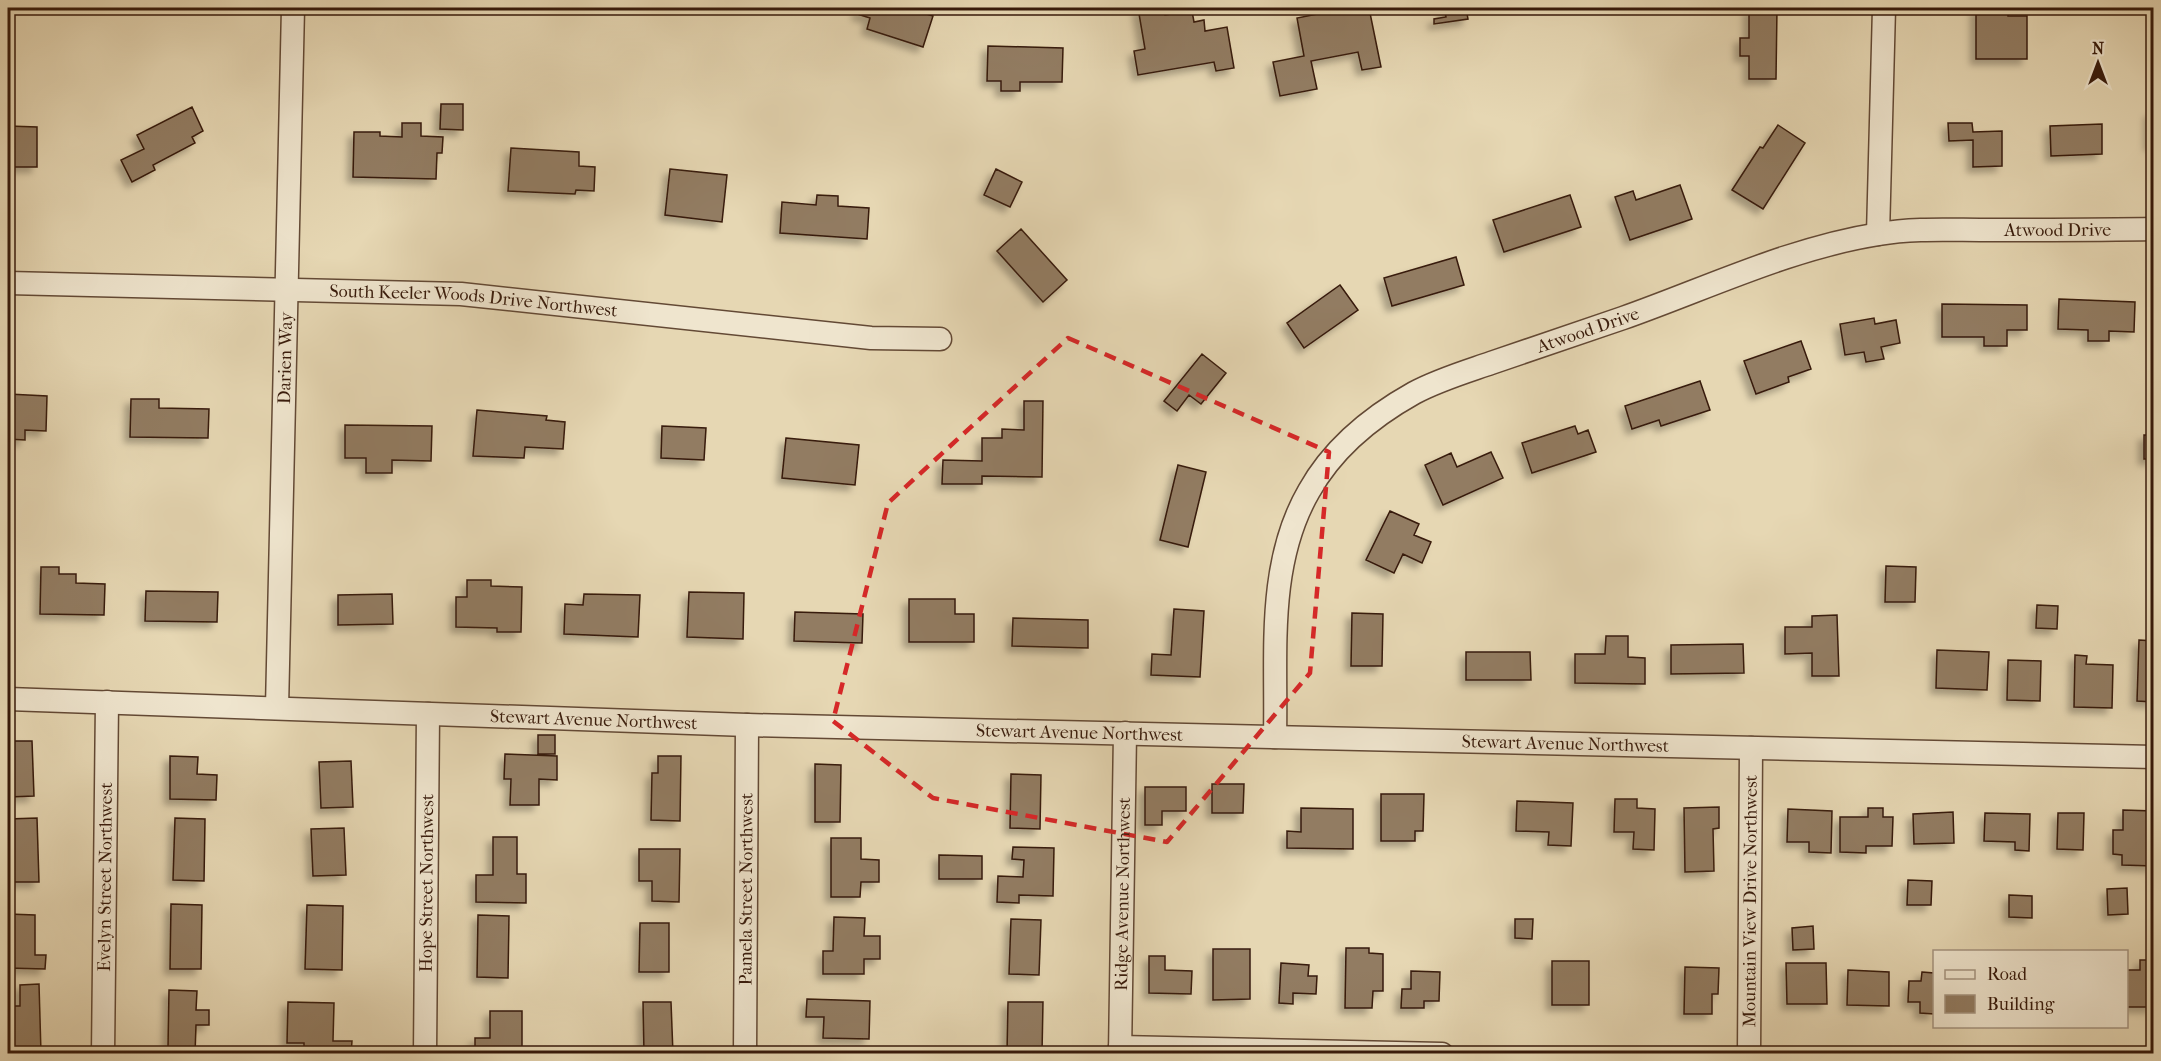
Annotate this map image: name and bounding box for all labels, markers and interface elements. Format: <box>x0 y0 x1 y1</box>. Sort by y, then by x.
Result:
north arrow <box>2068 33 2128 93</box>
text: N <box>2092 39 2105 58</box>
street label: Atwood Drive <box>2003 219 2111 240</box>
street label: South Keeler Woods Drive Northwest <box>329 280 619 321</box>
street label: Atwood Drive <box>1533 303 1642 357</box>
street label: Darien Way <box>273 310 297 404</box>
street label: Stewart Avenue Northwest <box>490 705 698 734</box>
street label: Stewart Avenue Northwest <box>976 720 1184 745</box>
street label: Stewart Avenue Northwest <box>1461 731 1670 756</box>
street label: Mountain View Drive Northwest <box>1739 774 1761 1027</box>
street label: Evelyn Street Northwest <box>93 782 117 972</box>
street label: Pamela Street Northwest <box>735 792 757 985</box>
street label: Hope Street Northwest <box>415 793 438 972</box>
street label: Ridge Avenue Northwest <box>1110 796 1135 991</box>
legend <box>1933 950 2128 1028</box>
text: Road <box>1987 964 2027 985</box>
text: Building <box>1987 994 2055 1015</box>

